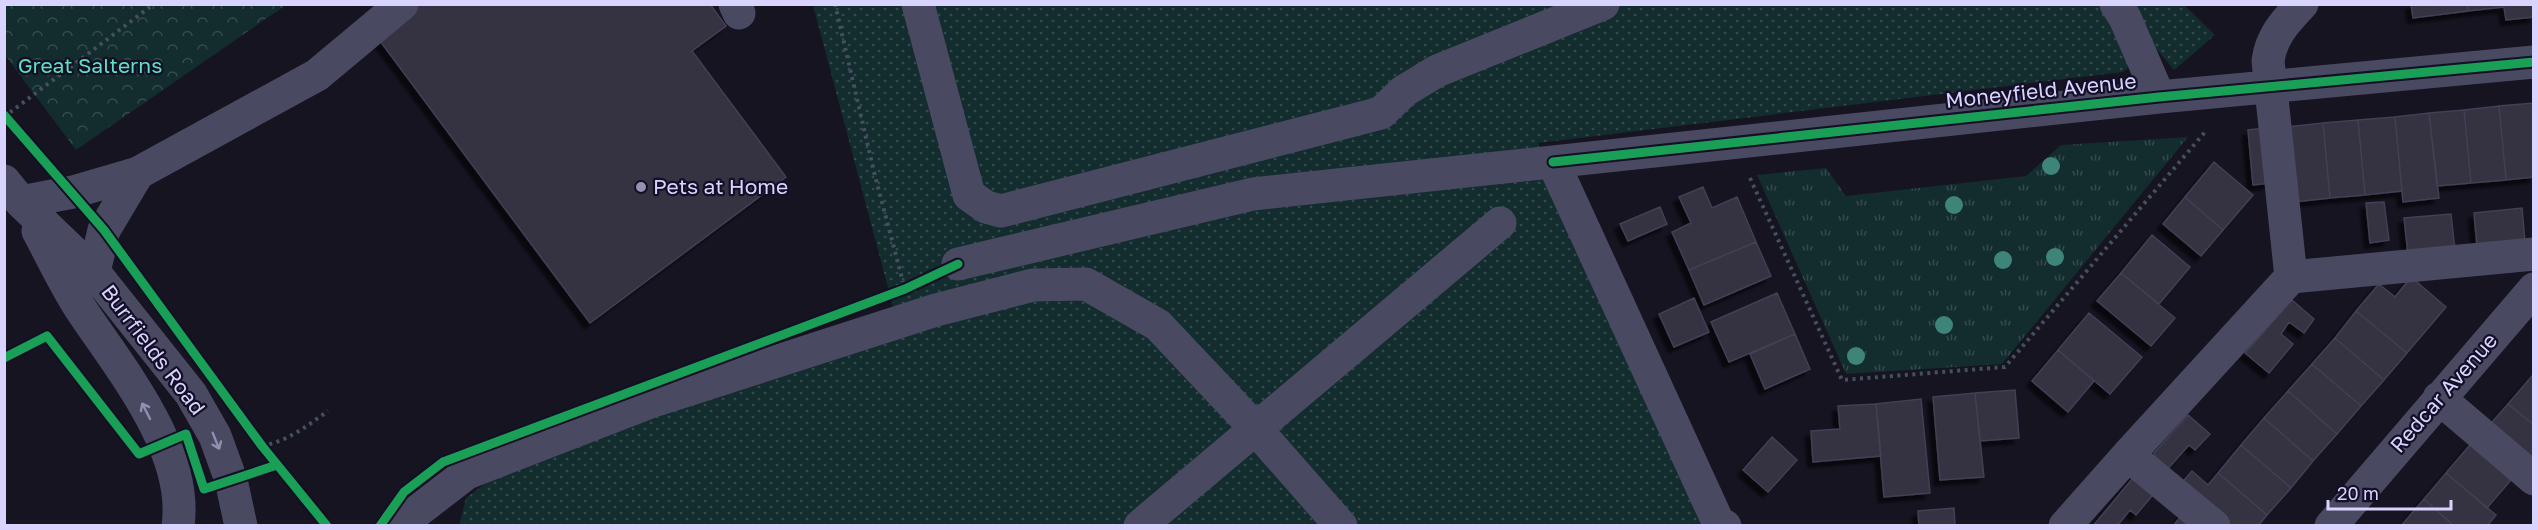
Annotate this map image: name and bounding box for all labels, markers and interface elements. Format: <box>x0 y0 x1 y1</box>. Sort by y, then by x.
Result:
park label: Great Salterns <box>18 52 162 78</box>
street label: Moneyfield Avenue <box>1944 67 2138 113</box>
place label: Pets at Home <box>653 173 788 199</box>
marker: Pets at Home <box>634 180 648 194</box>
street label: Burrfields Road <box>96 279 211 420</box>
street label: Redcar Avenue <box>2384 327 2502 457</box>
one-way arrow <box>139 402 151 420</box>
one-way arrow <box>211 431 222 450</box>
scale bar <box>2328 473 2451 511</box>
text: 20 m <box>2337 482 2379 504</box>

